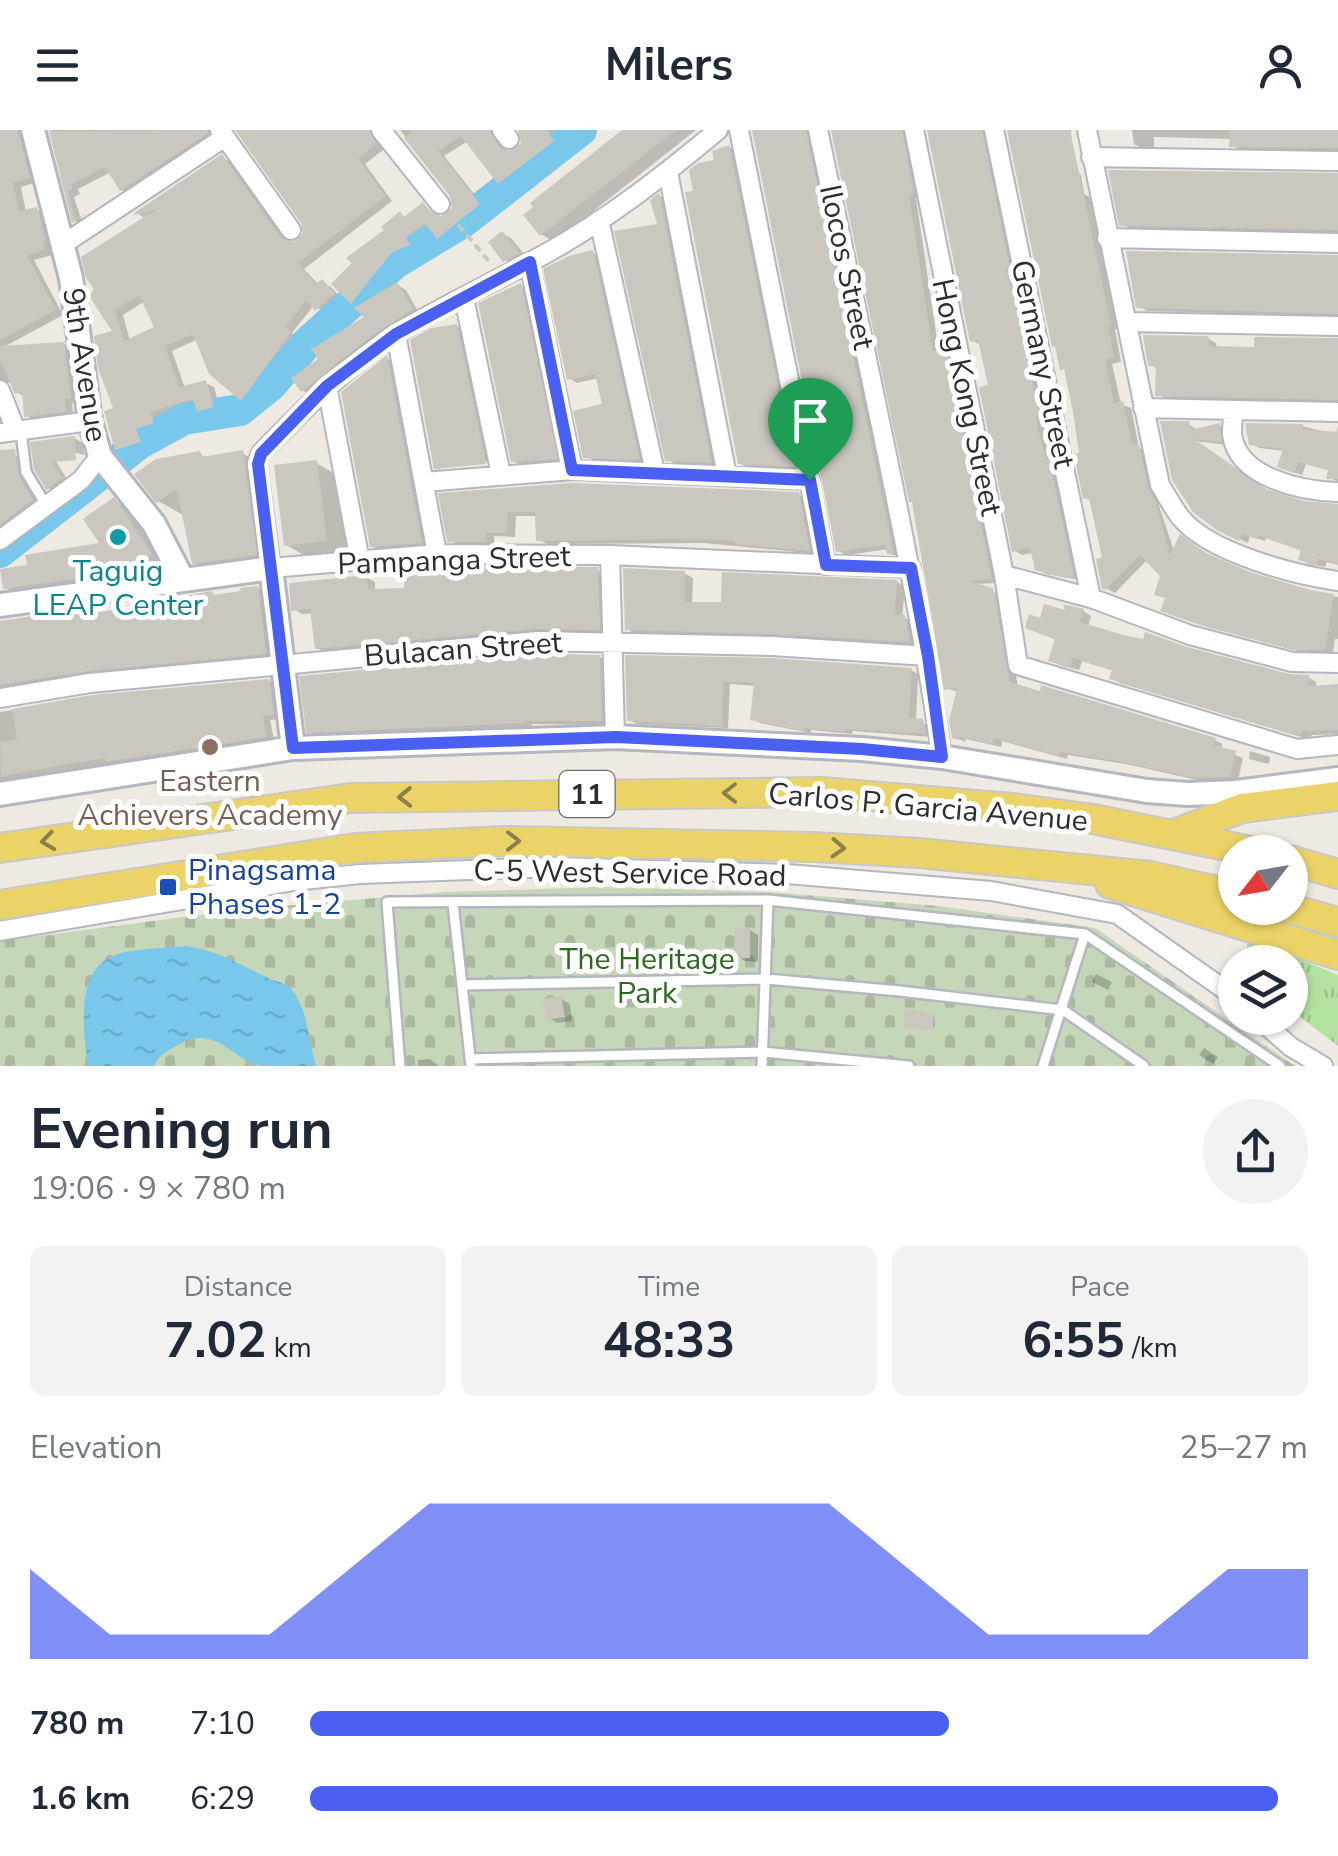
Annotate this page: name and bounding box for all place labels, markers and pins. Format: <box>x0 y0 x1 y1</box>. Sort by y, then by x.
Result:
pin <box>768 378 853 481</box>
marker: Taguig LEAP Center <box>107 526 129 548</box>
place label: Taguig LEAP Center <box>32 551 204 626</box>
marker: Eastern Achievers Academy <box>199 736 221 758</box>
place label: Eastern Achievers Academy <box>77 761 343 836</box>
place label: Pinagsama Phases 1-2 <box>188 850 341 925</box>
marker: Pinagsama Phases 1-2 <box>157 876 179 898</box>

